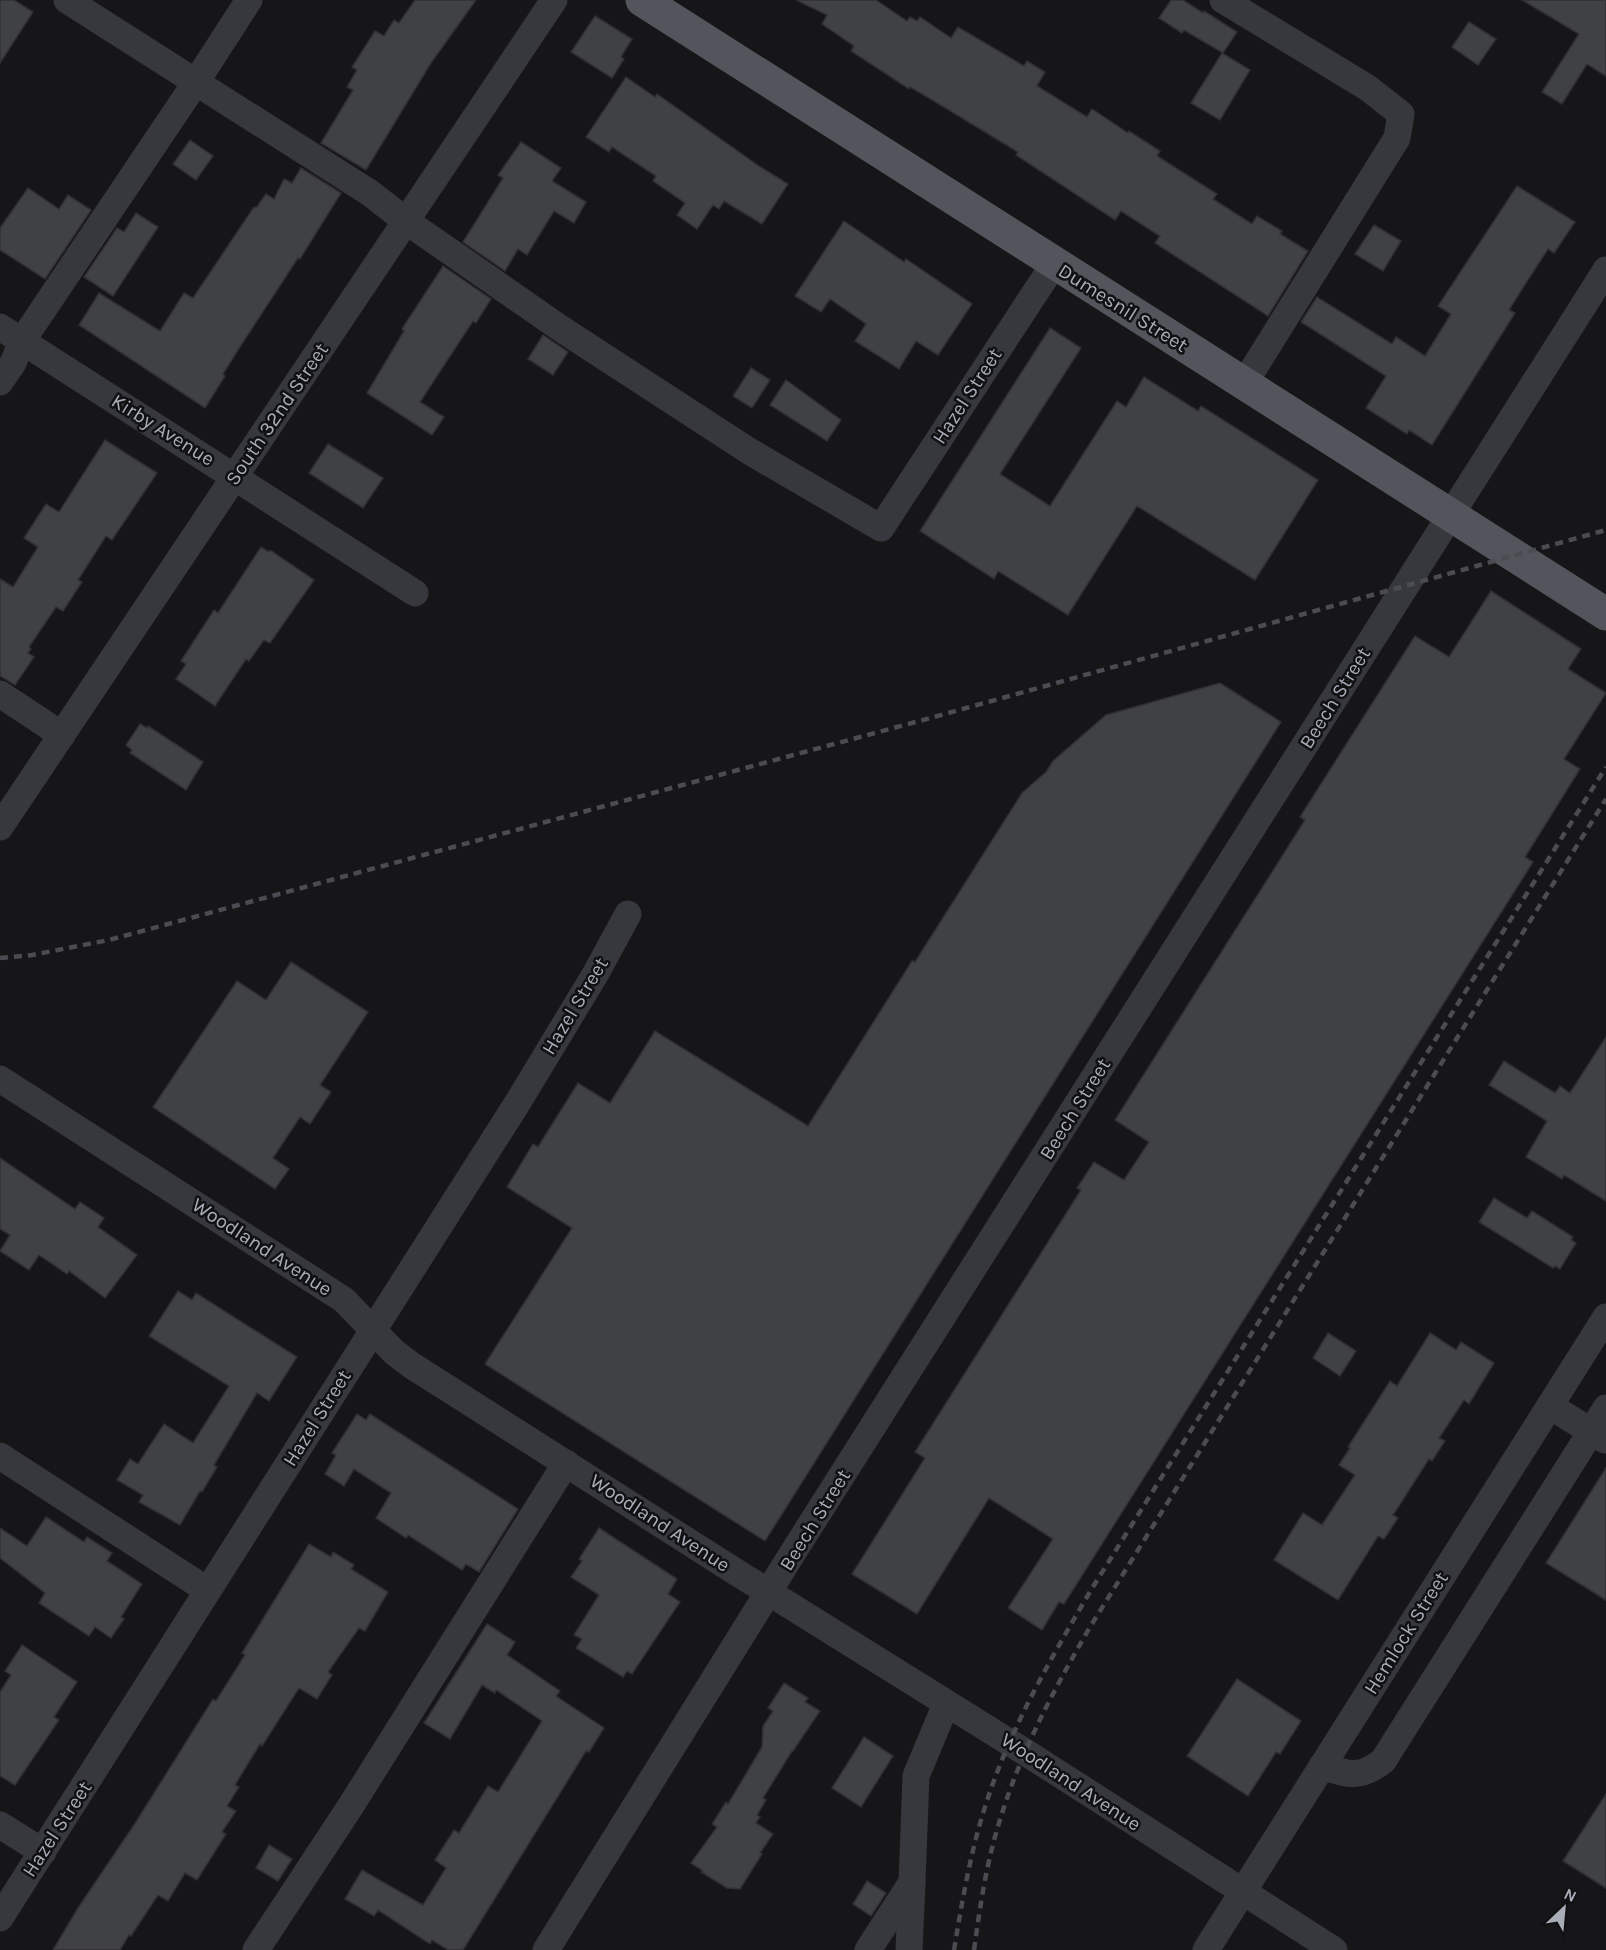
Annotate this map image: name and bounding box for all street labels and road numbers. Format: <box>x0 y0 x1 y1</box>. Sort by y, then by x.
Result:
street label: Dumesnil Street <box>1054 259 1192 357</box>
street label: South 32nd Street <box>221 338 333 489</box>
street label: Hazel Street <box>928 343 1007 448</box>
street label: Kirby Avenue <box>107 389 219 471</box>
street label: Beech Street <box>1295 643 1375 753</box>
street label: Hazel Street <box>537 953 613 1059</box>
street label: Beech Street <box>1035 1054 1115 1164</box>
street label: Woodland Avenue <box>188 1193 336 1301</box>
street label: Hazel Street <box>278 1365 356 1470</box>
street label: Beech Street <box>775 1465 855 1575</box>
street label: Woodland Avenue <box>586 1469 734 1577</box>
street label: Hemlock Street <box>1359 1567 1453 1699</box>
street label: Woodland Avenue <box>997 1728 1145 1836</box>
street label: Hazel Street <box>18 1776 97 1881</box>

